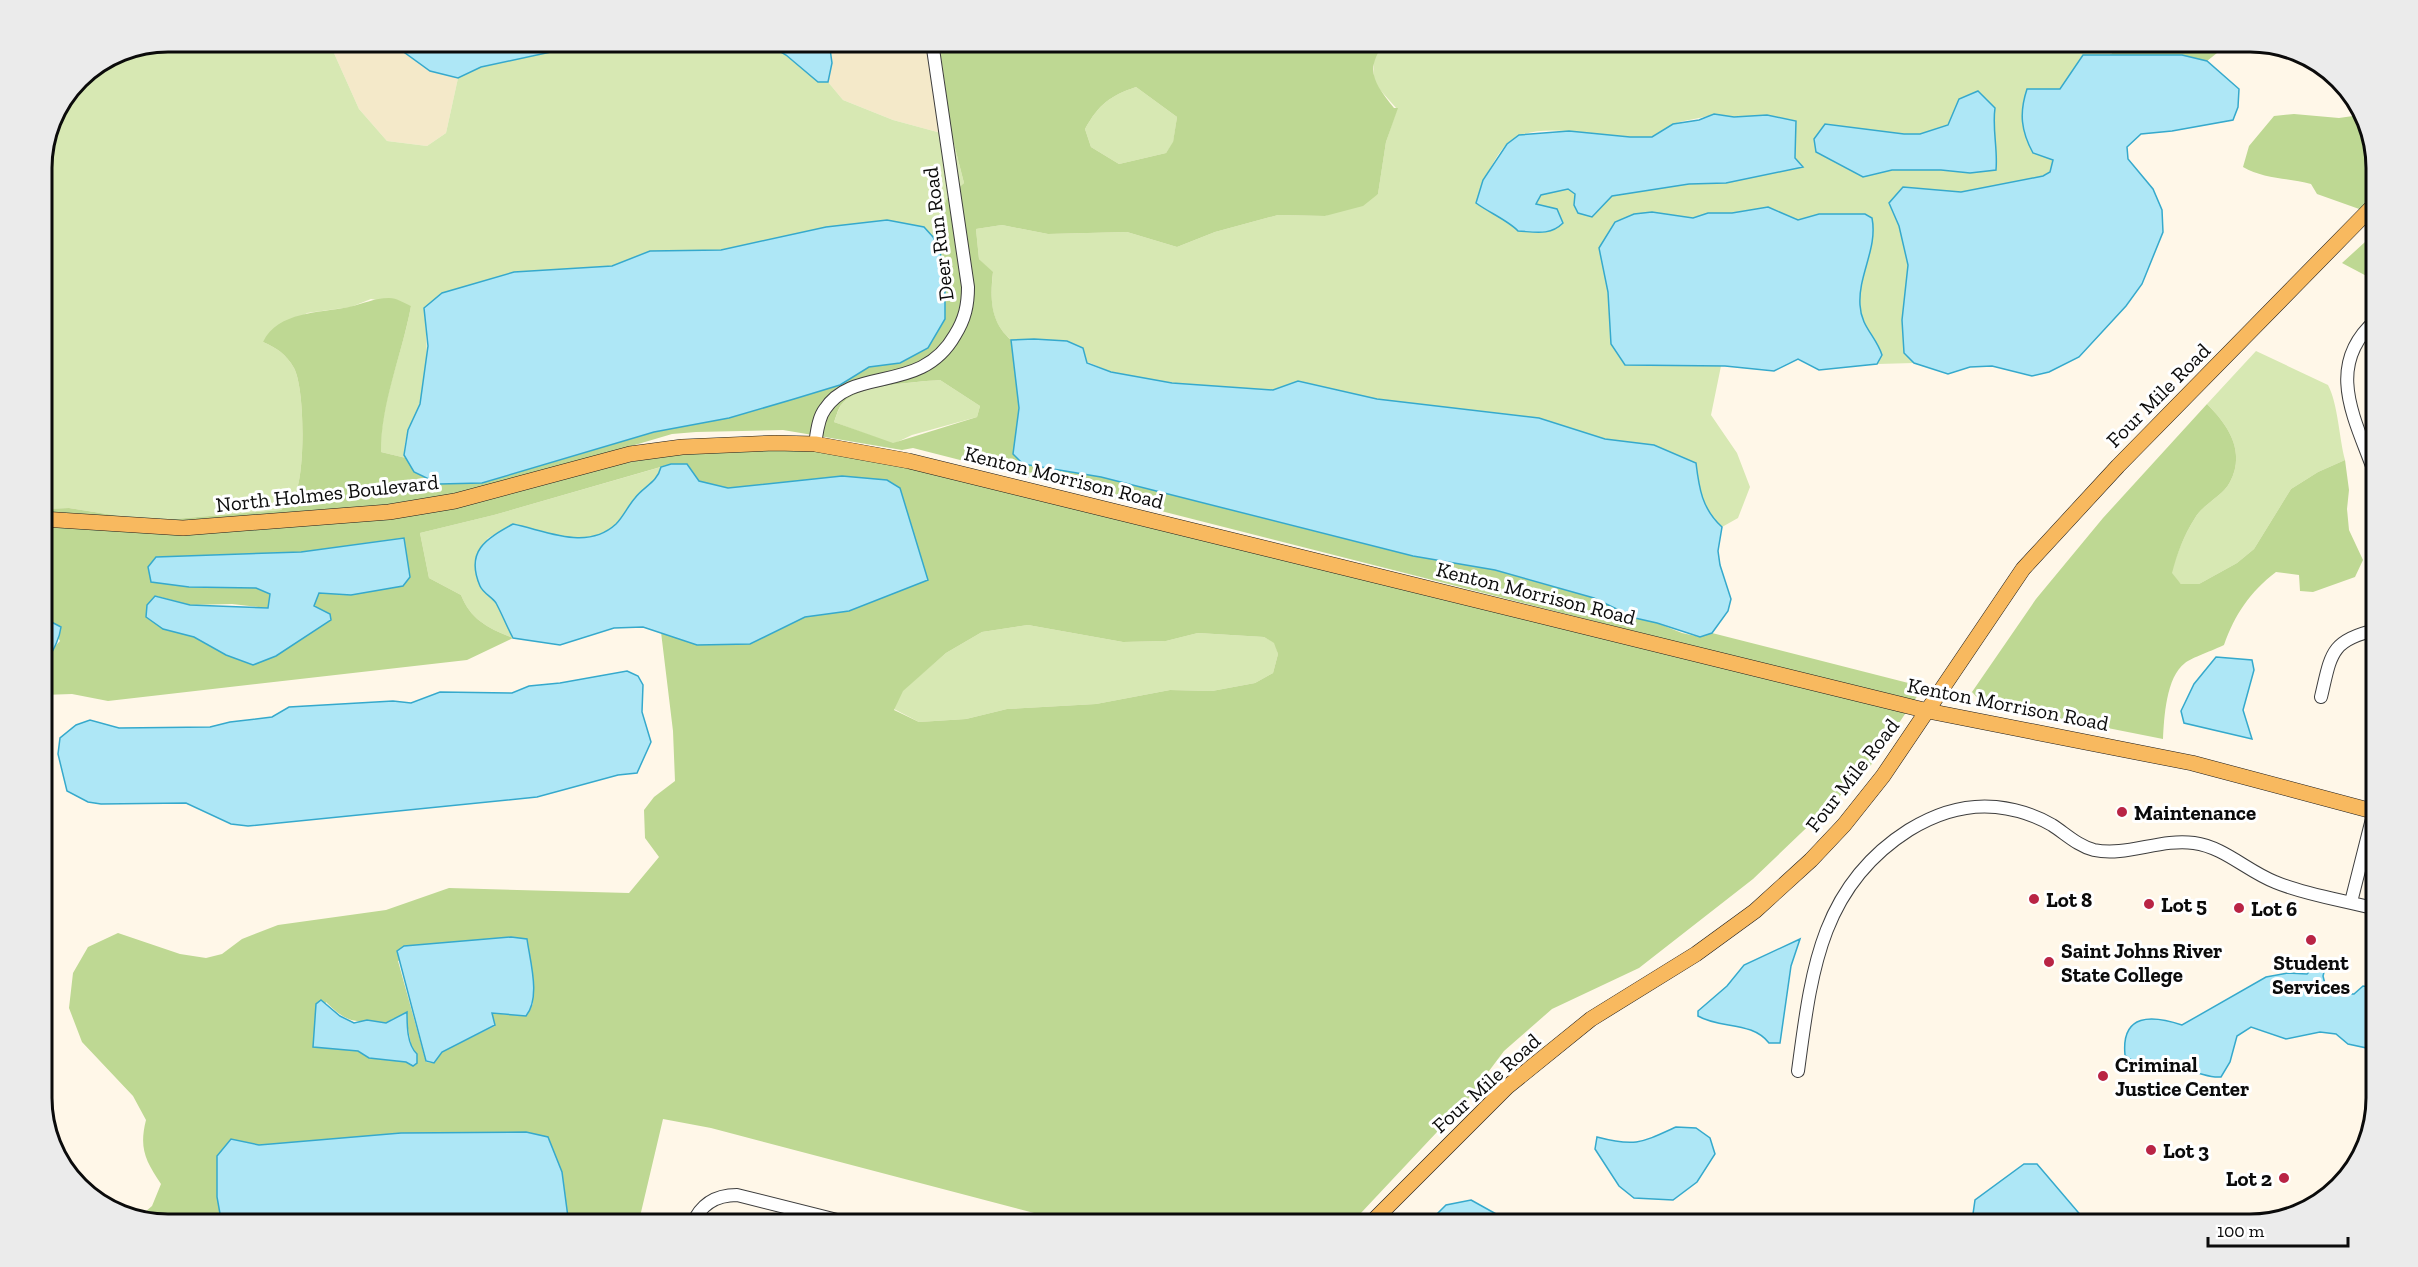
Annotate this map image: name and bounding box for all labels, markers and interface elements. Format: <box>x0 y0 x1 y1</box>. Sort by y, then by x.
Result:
street label: Deer Run Road <box>917 165 959 302</box>
street label: Four Mile Road <box>2101 337 2216 452</box>
street label: Kenton Morrison Road <box>962 440 1167 514</box>
street label: North Holmes Boulevard <box>214 469 440 517</box>
street label: Kenton Morrison Road <box>1434 556 1639 630</box>
street label: Kenton Morrison Road <box>1905 672 2111 736</box>
street label: Four Mile Road <box>1800 713 1904 837</box>
place label: Maintenance <box>2134 800 2256 825</box>
marker: Maintenance <box>2115 805 2129 819</box>
place label: Lot 8 <box>2046 887 2092 912</box>
marker: Lot 8 <box>2027 892 2041 906</box>
place label: Lot 5 <box>2161 892 2207 917</box>
place label: Lot 6 <box>2251 896 2297 921</box>
marker: Lot 5 <box>2142 897 2156 911</box>
marker: Lot 6 <box>2232 901 2246 915</box>
marker: Student Services <box>2304 933 2318 947</box>
place label: Saint Johns River State College <box>2061 938 2222 987</box>
place label: Student Services <box>2272 950 2350 999</box>
marker: Saint Johns River State College <box>2042 955 2056 969</box>
street label: Four Mile Road <box>1427 1028 1546 1138</box>
place label: Criminal Justice Center <box>2115 1052 2249 1101</box>
marker: Criminal Justice Center <box>2096 1069 2110 1083</box>
place label: Lot 3 <box>2163 1138 2209 1163</box>
marker: Lot 3 <box>2144 1143 2158 1157</box>
place label: Lot 2 <box>2226 1166 2272 1191</box>
marker: Lot 2 <box>2277 1171 2291 1185</box>
scale bar <box>2208 1210 2348 1248</box>
text: 100 m <box>2217 1220 2265 1242</box>

